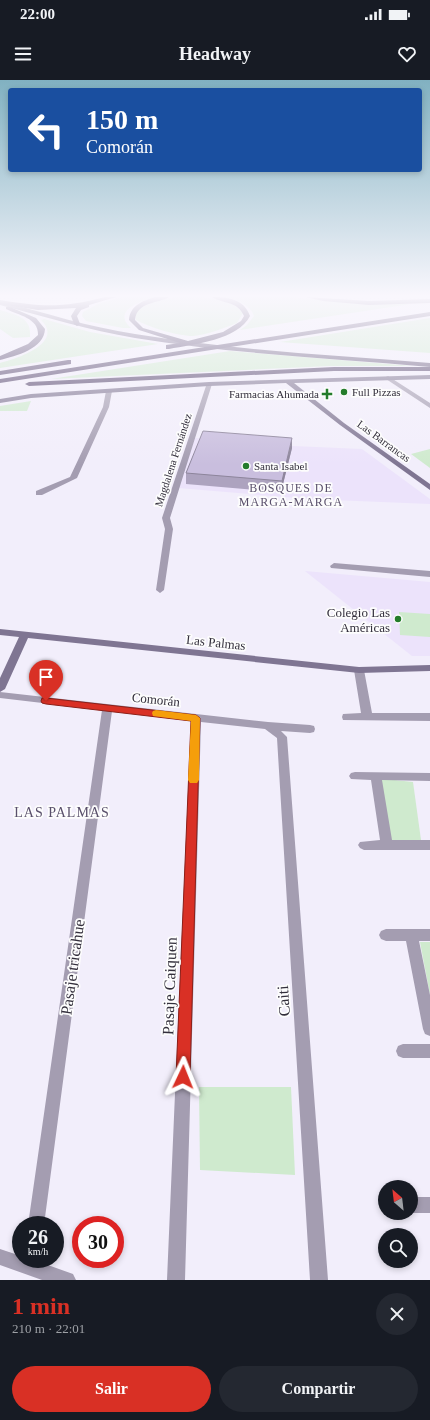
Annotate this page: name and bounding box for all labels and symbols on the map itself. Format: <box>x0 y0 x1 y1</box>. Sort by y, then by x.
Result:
place label: Full Pizzas <box>352 386 401 398</box>
marker: Full Pizzas <box>339 387 349 397</box>
place label: Farmacias Ahumada <box>229 388 319 400</box>
marker: Farmacias Ahumada <box>322 389 332 399</box>
street label: Magdalena Fernández <box>152 412 194 508</box>
street label: Las Barrancas <box>355 418 413 464</box>
place label: Santa Isabel <box>254 460 307 472</box>
marker: Santa Isabel <box>241 461 251 471</box>
district label: BOSQUES DE MARGA-MARGA <box>239 481 343 509</box>
place label: Colegio Las Américas <box>327 605 390 635</box>
marker: Colegio Las Américas <box>393 614 403 624</box>
street label: Las Palmas <box>186 632 246 653</box>
pin <box>29 660 63 701</box>
street label: Comorán <box>131 690 181 710</box>
district label: LAS PALMAS <box>14 805 110 820</box>
street label: Pasaje tricahue <box>57 918 89 1016</box>
street label: Pasaje Caiquen <box>159 937 181 1035</box>
street label: Caiti <box>274 984 293 1017</box>
position arrow <box>162 1056 204 1098</box>
north arrow <box>378 1180 418 1220</box>
speed limit sign: 30 <box>72 1216 124 1268</box>

